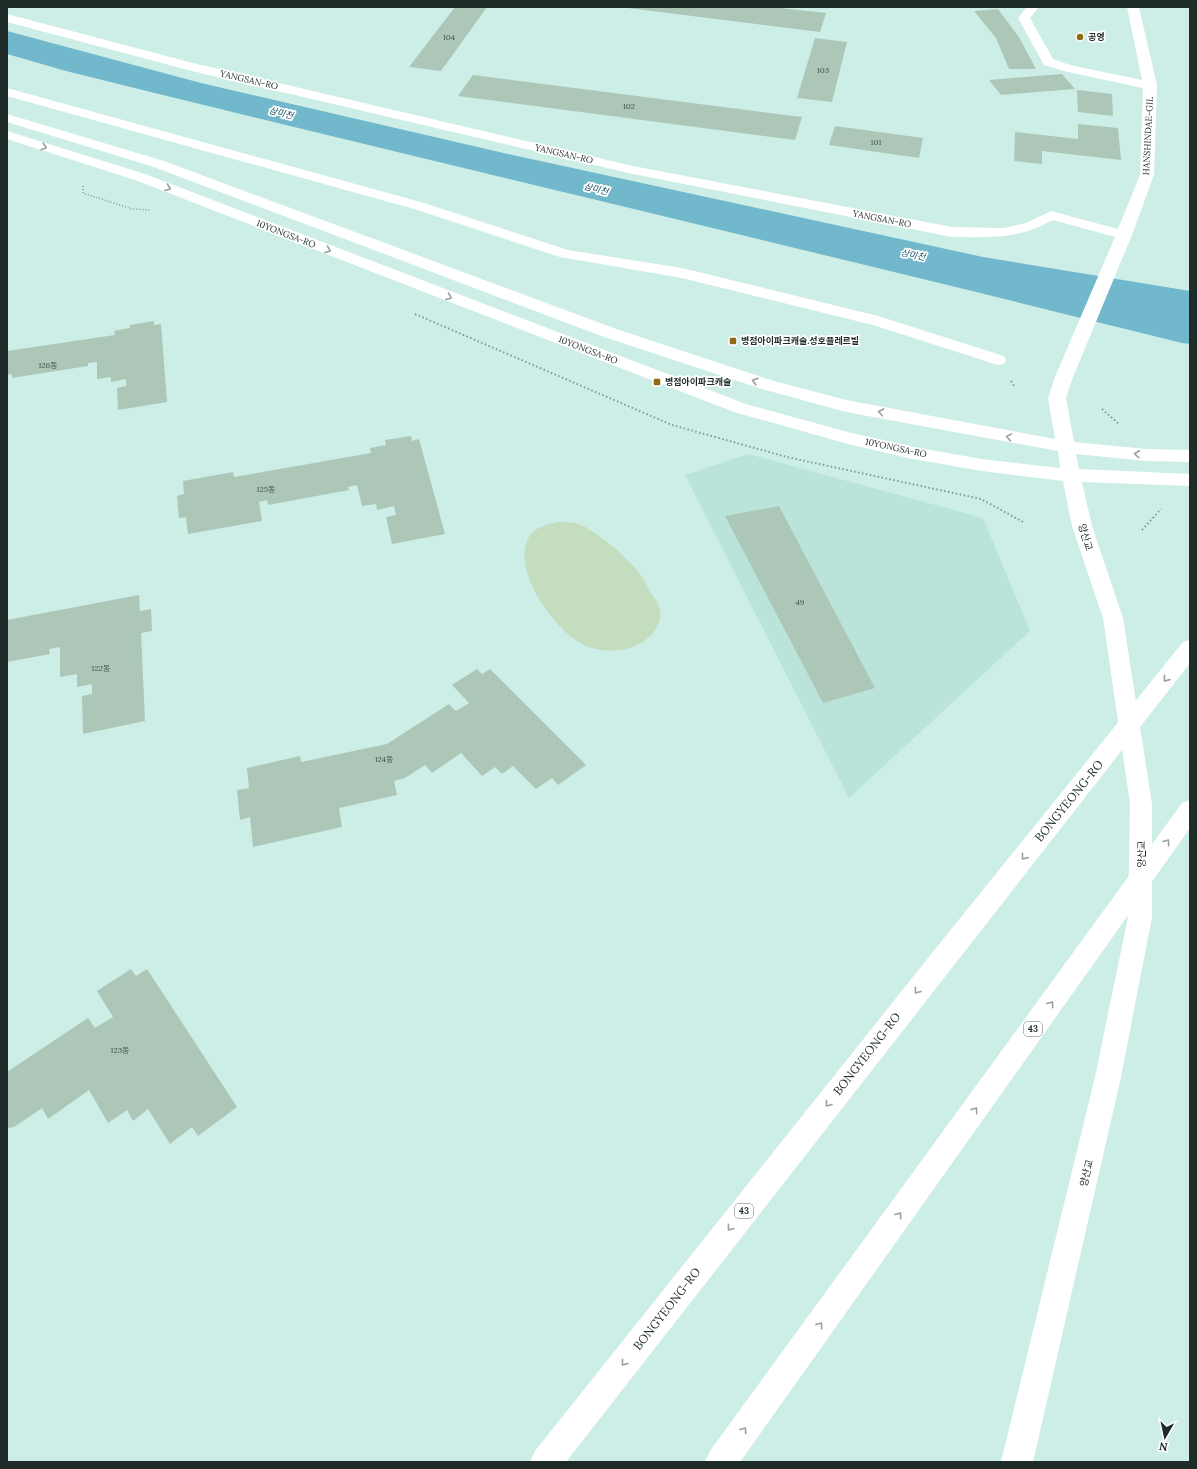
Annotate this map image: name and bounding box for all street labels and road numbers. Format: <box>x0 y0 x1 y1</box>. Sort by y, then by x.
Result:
street label: YANGSAN-RO <box>218 67 279 92</box>
street label: HANSHINDAE-GIL <box>1140 96 1155 176</box>
street label: YANGSAN-RO <box>533 141 594 166</box>
street label: YANGSAN-RO <box>851 207 912 230</box>
street label: 10YONGSA-RO <box>255 217 317 250</box>
street label: 10YONGSA-RO <box>557 333 619 366</box>
street label: 10YONGSA-RO <box>864 436 928 459</box>
street label: 양산교 <box>1075 522 1096 552</box>
street label: BONGYEONG-RO <box>1031 757 1106 844</box>
street label: 양산교 <box>1135 840 1148 868</box>
street label: BONGYEONG-RO <box>830 1009 903 1098</box>
road number: 43 <box>1024 1022 1042 1036</box>
street label: 양산교 <box>1077 1158 1096 1188</box>
road number: 43 <box>735 1204 753 1218</box>
street label: BONGYEONG-RO <box>630 1264 703 1353</box>

